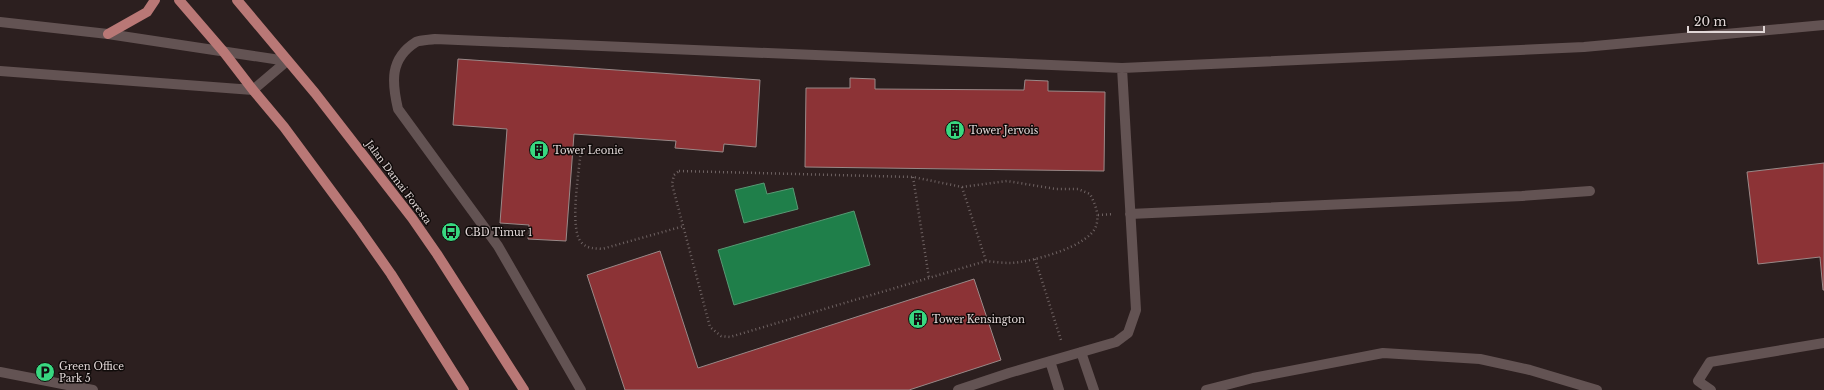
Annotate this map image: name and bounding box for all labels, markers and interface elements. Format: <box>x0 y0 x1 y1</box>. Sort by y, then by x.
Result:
scale bar <box>1688 8 1764 34</box>
text: 20 m <box>1694 14 1726 29</box>
building icon: Tower Jervois <box>944 119 966 141</box>
place label: Tower Jervois <box>969 124 1039 137</box>
street label: Jalan Damai Foresta <box>362 136 435 227</box>
building icon: Tower Leonie <box>528 139 550 161</box>
place label: Tower Leonie <box>553 144 624 157</box>
bus stop icon: CBD Timur 1 <box>440 221 462 243</box>
place label: CBD Timur 1 <box>465 226 532 239</box>
building icon: Tower Kensington <box>907 308 929 330</box>
place label: Tower Kensington <box>932 313 1025 326</box>
place label: Green Office Park 5 <box>59 360 124 385</box>
parking icon: Green Office Park 5 <box>34 361 56 383</box>

